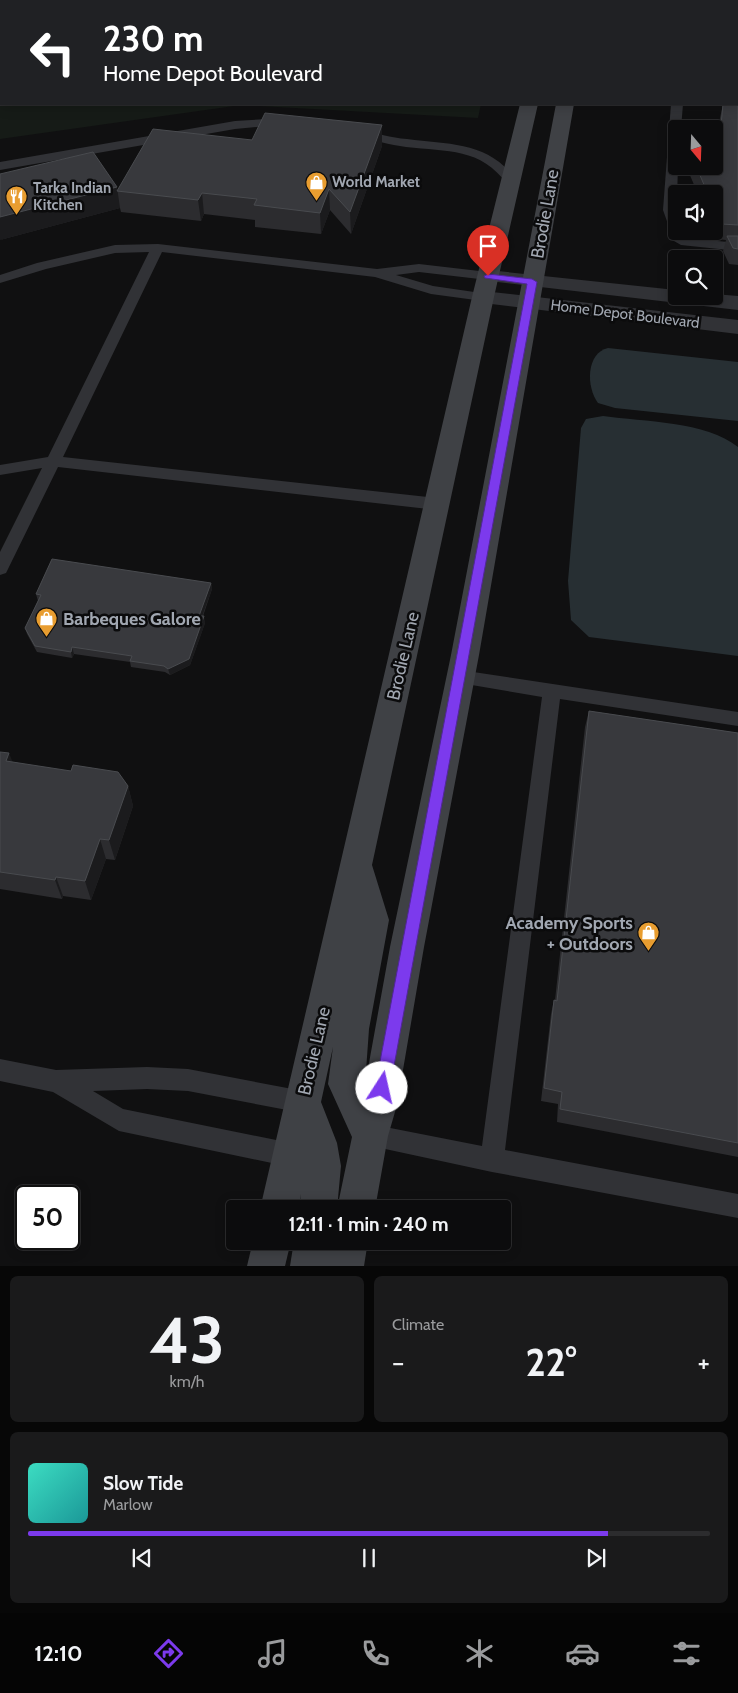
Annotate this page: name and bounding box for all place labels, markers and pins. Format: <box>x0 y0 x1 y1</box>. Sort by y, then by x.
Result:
shop icon: World Market <box>304 170 328 201</box>
place label: World Market <box>332 173 420 191</box>
place label: Tarka Indian Kitchen <box>33 179 111 214</box>
restaurant icon: Tarka Indian Kitchen <box>5 185 29 216</box>
pin <box>467 225 509 276</box>
shop icon: Barbeques Galore <box>35 607 59 638</box>
place label: Barbeques Galore <box>63 608 201 630</box>
place label: Academy Sports + Outdoors <box>506 912 633 955</box>
shop icon: Academy Sports + Outdoors <box>637 921 661 952</box>

